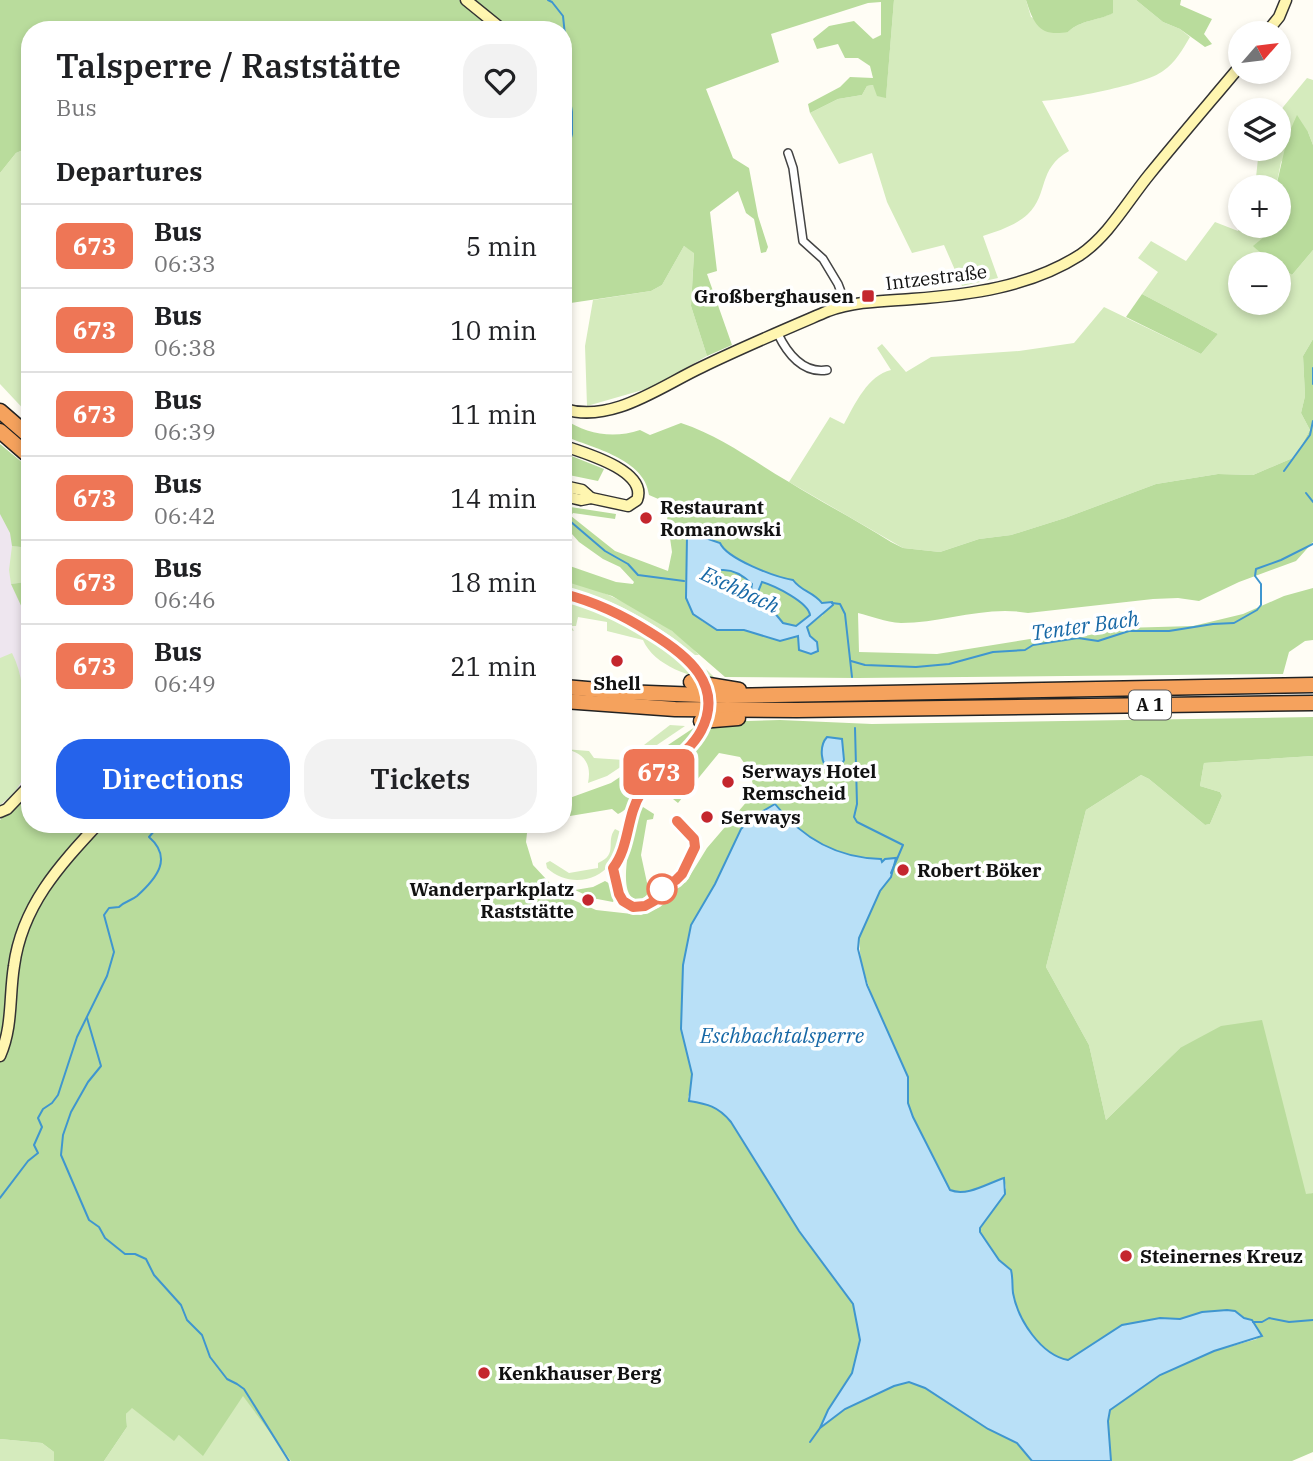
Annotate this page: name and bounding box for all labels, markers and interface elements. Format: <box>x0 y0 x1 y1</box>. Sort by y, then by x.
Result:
north arrow <box>1228 21 1292 84</box>
map controls <box>1228 21 1291 315</box>
text: Talsperre / Raststätte <box>56 44 401 87</box>
button: heart <box>463 44 537 118</box>
text: Bus <box>56 92 97 122</box>
button: layers <box>1228 98 1291 161</box>
text: Departures <box>56 154 202 188</box>
button: + <box>1228 175 1291 238</box>
text: Bus <box>154 214 202 248</box>
text: 5 min <box>466 229 537 263</box>
text: 673 <box>73 230 116 262</box>
text: 06:33 <box>154 248 216 278</box>
button: − <box>1228 252 1291 315</box>
street label: Intzestraße <box>884 259 988 295</box>
place label: Großberghausen <box>694 284 854 308</box>
marker: Großberghausen <box>860 288 876 304</box>
text: Bus <box>154 298 202 332</box>
text: 10 min <box>450 313 537 347</box>
text: 673 <box>73 314 116 346</box>
text: 06:38 <box>154 332 216 362</box>
text: Bus <box>154 382 202 416</box>
text: 11 min <box>450 397 537 431</box>
text: 673 <box>73 398 116 430</box>
text: 06:39 <box>154 416 216 446</box>
text: Bus <box>154 466 202 500</box>
text: 14 min <box>450 481 537 515</box>
text: 673 <box>73 482 116 514</box>
place label: Restaurant Romanowski <box>660 495 781 541</box>
text: 06:42 <box>154 500 216 530</box>
marker: Restaurant Romanowski <box>638 510 654 526</box>
text: Bus <box>154 550 202 584</box>
water label: Eschbach <box>696 558 785 620</box>
text: 18 min <box>450 565 537 599</box>
text: 673 <box>73 566 116 598</box>
text: 06:46 <box>154 584 216 614</box>
water label: Tenter Bach <box>1029 604 1141 646</box>
text: Bus <box>154 634 202 668</box>
text: 21 min <box>450 649 537 683</box>
text: 673 <box>73 650 116 682</box>
marker: Shell <box>609 653 625 669</box>
text: 06:49 <box>154 668 216 698</box>
place label: Shell <box>593 671 641 695</box>
road number: A 1 <box>1129 690 1171 720</box>
button: Directions <box>56 739 290 819</box>
button: Tickets <box>304 739 537 819</box>
line badge: 673 <box>619 749 699 795</box>
text: 673 <box>637 756 681 788</box>
place label: Serways Hotel Remscheid <box>742 759 877 805</box>
marker: Serways Hotel Remscheid <box>720 774 736 790</box>
place label: Serways <box>721 805 801 829</box>
marker: Serways <box>699 809 715 825</box>
place label: Robert Böker <box>917 858 1042 882</box>
marker: Robert Böker <box>895 862 911 878</box>
unlabelled marker <box>647 874 677 904</box>
place label: Wanderparkplatz Raststätte <box>410 877 574 923</box>
marker: Wanderparkplatz Raststätte <box>580 892 596 908</box>
water label: Eschbachtalsperre <box>699 1021 865 1049</box>
place label: Steinernes Kreuz <box>1140 1244 1303 1268</box>
marker: Steinernes Kreuz <box>1118 1248 1134 1264</box>
place label: Kenkhauser Berg <box>498 1361 661 1385</box>
marker: Kenkhauser Berg <box>476 1365 492 1381</box>

